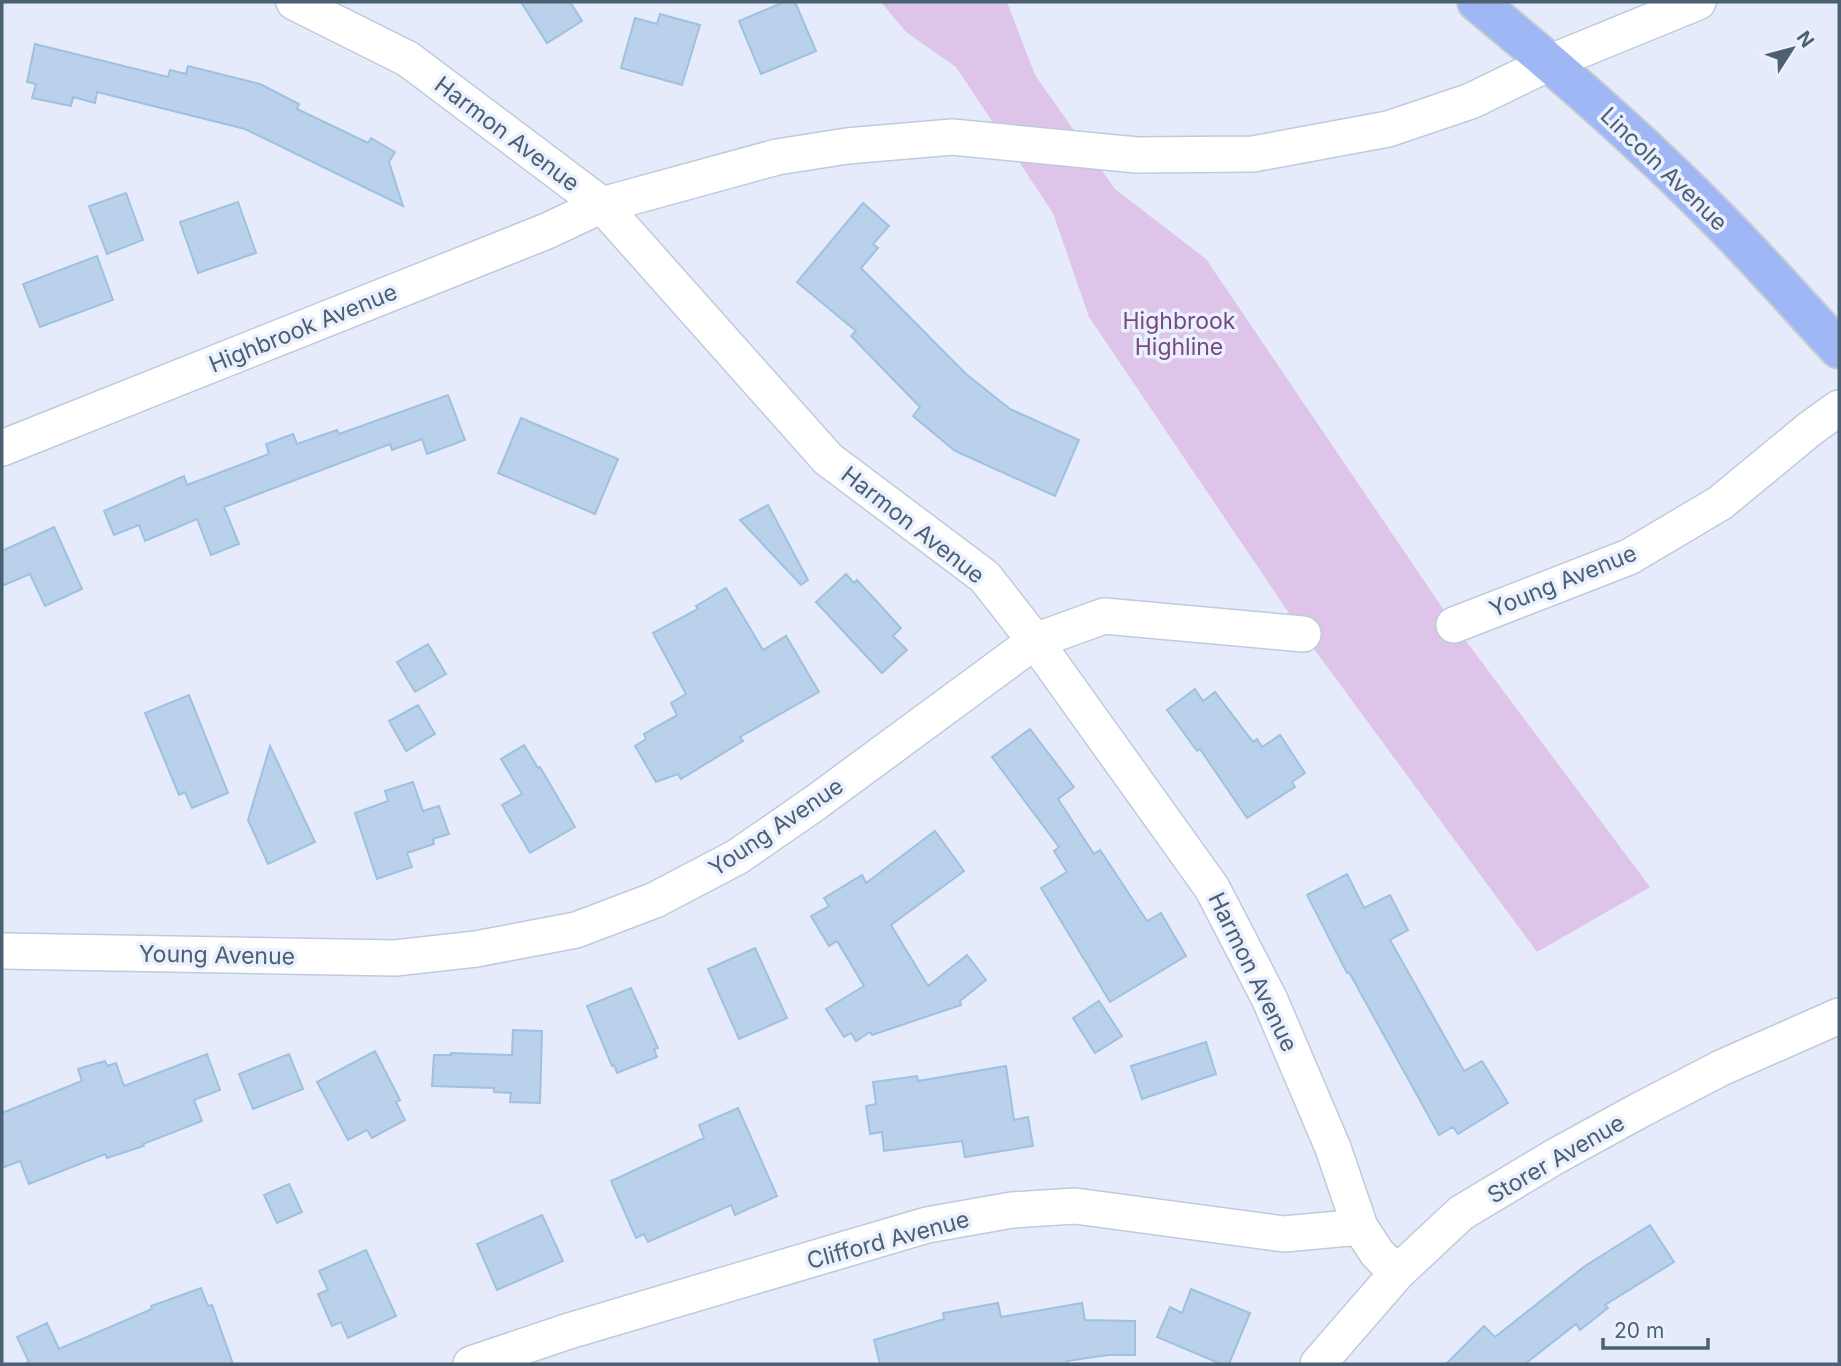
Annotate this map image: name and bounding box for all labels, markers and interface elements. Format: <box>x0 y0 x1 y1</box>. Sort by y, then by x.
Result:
north arrow <box>1757 14 1827 84</box>
text: N <box>1792 27 1819 52</box>
street label: Harmon Avenue <box>429 71 585 197</box>
street label: Lincoln Avenue <box>1595 101 1733 237</box>
street label: Highbrook Avenue <box>205 278 401 378</box>
park label: Highbrook Highline <box>1123 307 1236 361</box>
street label: Harmon Avenue <box>836 460 990 590</box>
street label: Young Avenue <box>1485 539 1641 623</box>
street label: Young Avenue <box>703 772 849 882</box>
street label: Harmon Avenue <box>1202 888 1304 1056</box>
street label: Young Avenue <box>139 940 295 970</box>
street label: Storer Avenue <box>1483 1109 1629 1209</box>
street label: Clifford Avenue <box>804 1205 972 1275</box>
scale bar <box>1603 1306 1708 1350</box>
text: 20 m <box>1614 1318 1664 1343</box>

